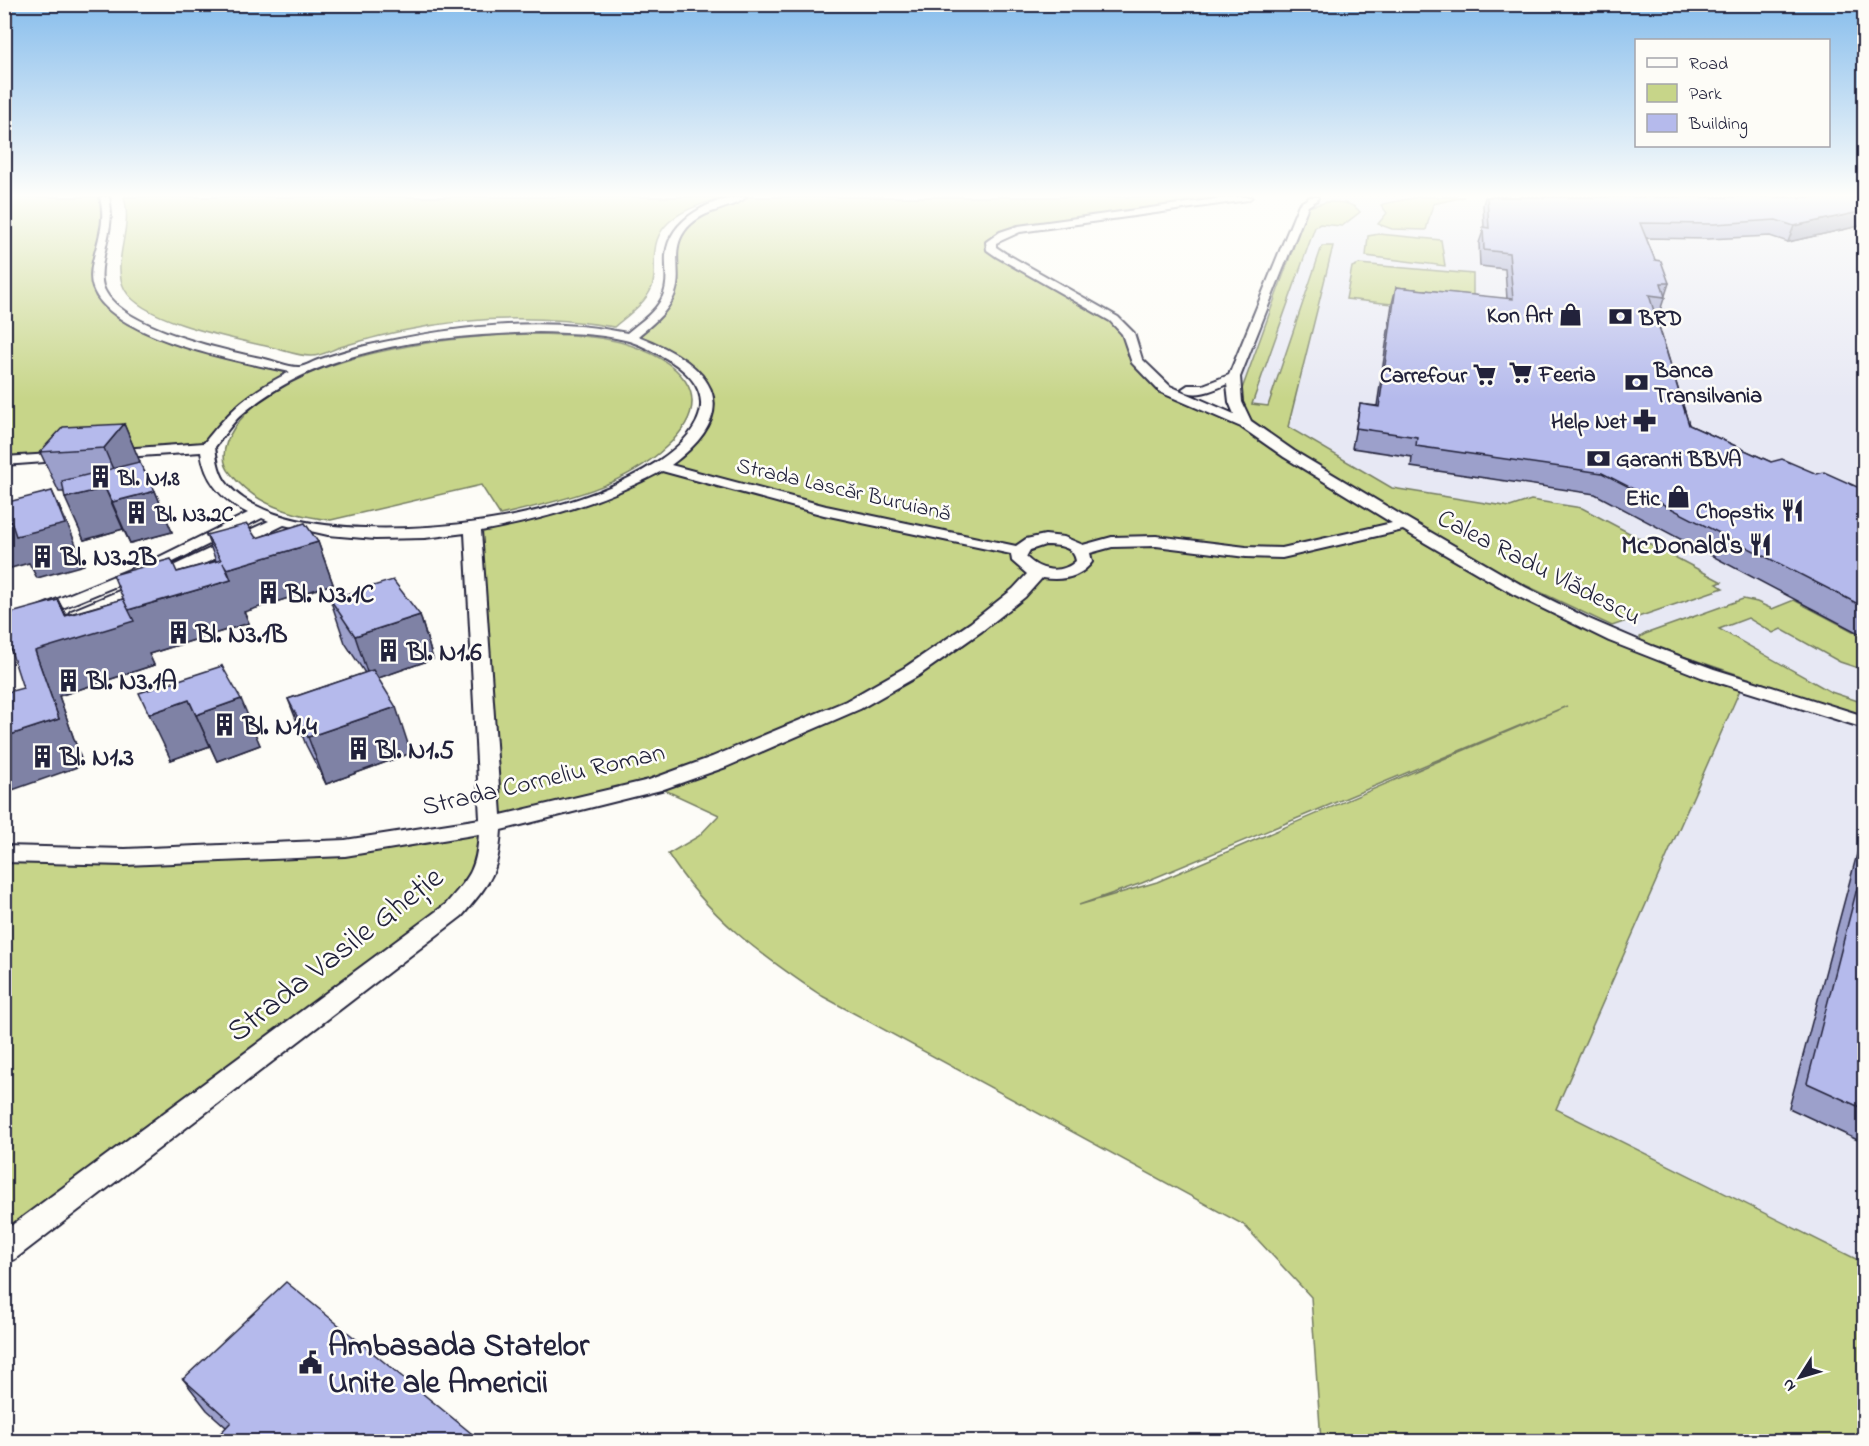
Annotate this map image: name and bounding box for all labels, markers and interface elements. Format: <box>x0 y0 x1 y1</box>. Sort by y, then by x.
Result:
legend <box>1635 39 1830 147</box>
text: Road <box>1689 52 1728 78</box>
text: Park <box>1689 82 1722 108</box>
text: Building <box>1688 112 1748 139</box>
place label: Kon Art <box>1487 301 1554 333</box>
shop icon: Kon Art <box>1558 301 1584 327</box>
bank icon: BRD <box>1608 304 1634 330</box>
place label: BRD <box>1638 304 1682 336</box>
place label: Banca Transilvania <box>1653 356 1762 413</box>
supermarket icon: Feeria <box>1508 360 1534 386</box>
place label: Feeria <box>1538 360 1596 392</box>
place label: Carrefour <box>1380 361 1468 393</box>
supermarket icon: Carrefour <box>1472 361 1498 387</box>
bank icon: Banca Transilvania <box>1623 369 1649 395</box>
place label: Help Net <box>1551 407 1628 439</box>
pharmacy icon: Help Net <box>1632 407 1658 433</box>
bank icon: Garanti BBVA <box>1585 445 1611 471</box>
place label: Garanti BBVA <box>1616 445 1742 477</box>
street label: Strada Lascăr Buruiană <box>733 451 954 531</box>
building icon: Bl. N1.8 <box>87 464 113 490</box>
place label: Bl. N1.8 <box>117 464 181 496</box>
place label: Etic <box>1626 484 1661 516</box>
shop icon: Etic <box>1665 484 1691 510</box>
place label: Chopstix <box>1696 497 1774 529</box>
restaurant icon: Chopstix <box>1779 497 1805 523</box>
building icon: Bl. N3.2C <box>124 500 150 526</box>
place label: Bl. N3.2C <box>154 500 234 532</box>
street label: Calea Radu Vlădescu <box>1430 501 1647 637</box>
place label: McDonald's <box>1621 528 1743 566</box>
restaurant icon: McDonald's <box>1748 531 1774 557</box>
place label: Bl. N3.2B <box>60 540 158 578</box>
building icon: Bl. N3.2B <box>30 543 56 569</box>
place label: Bl. N3.1C <box>285 577 374 615</box>
building icon: Bl. N3.1C <box>255 580 281 606</box>
place label: Bl. N3.1B <box>195 617 288 655</box>
building icon: Bl. N3.1B <box>165 620 191 646</box>
place label: Bl. N1.6 <box>406 635 482 673</box>
building icon: Bl. N1.6 <box>376 638 402 664</box>
place label: Bl. N3.1A <box>86 664 177 702</box>
building icon: Bl. N3.1A <box>56 667 82 693</box>
place label: Bl. N1.4 <box>242 709 317 747</box>
building icon: Bl. N1.4 <box>212 712 238 738</box>
place label: Bl. N1.5 <box>375 733 454 771</box>
street label: Strada Corneliu Roman <box>418 734 669 827</box>
building icon: Bl. N1.5 <box>345 736 371 762</box>
place label: Bl. N1.3 <box>59 740 134 778</box>
building icon: Bl. N1.3 <box>29 743 55 769</box>
street label: Strada Vasile Gheție <box>218 855 455 1056</box>
place label: Ambasada Statelor Unite ale Americii <box>328 1324 590 1408</box>
north arrow <box>1770 1347 1830 1407</box>
public building icon: Ambasada Statelor Unite ale Americii <box>297 1349 323 1375</box>
text: N <box>1777 1373 1802 1396</box>

